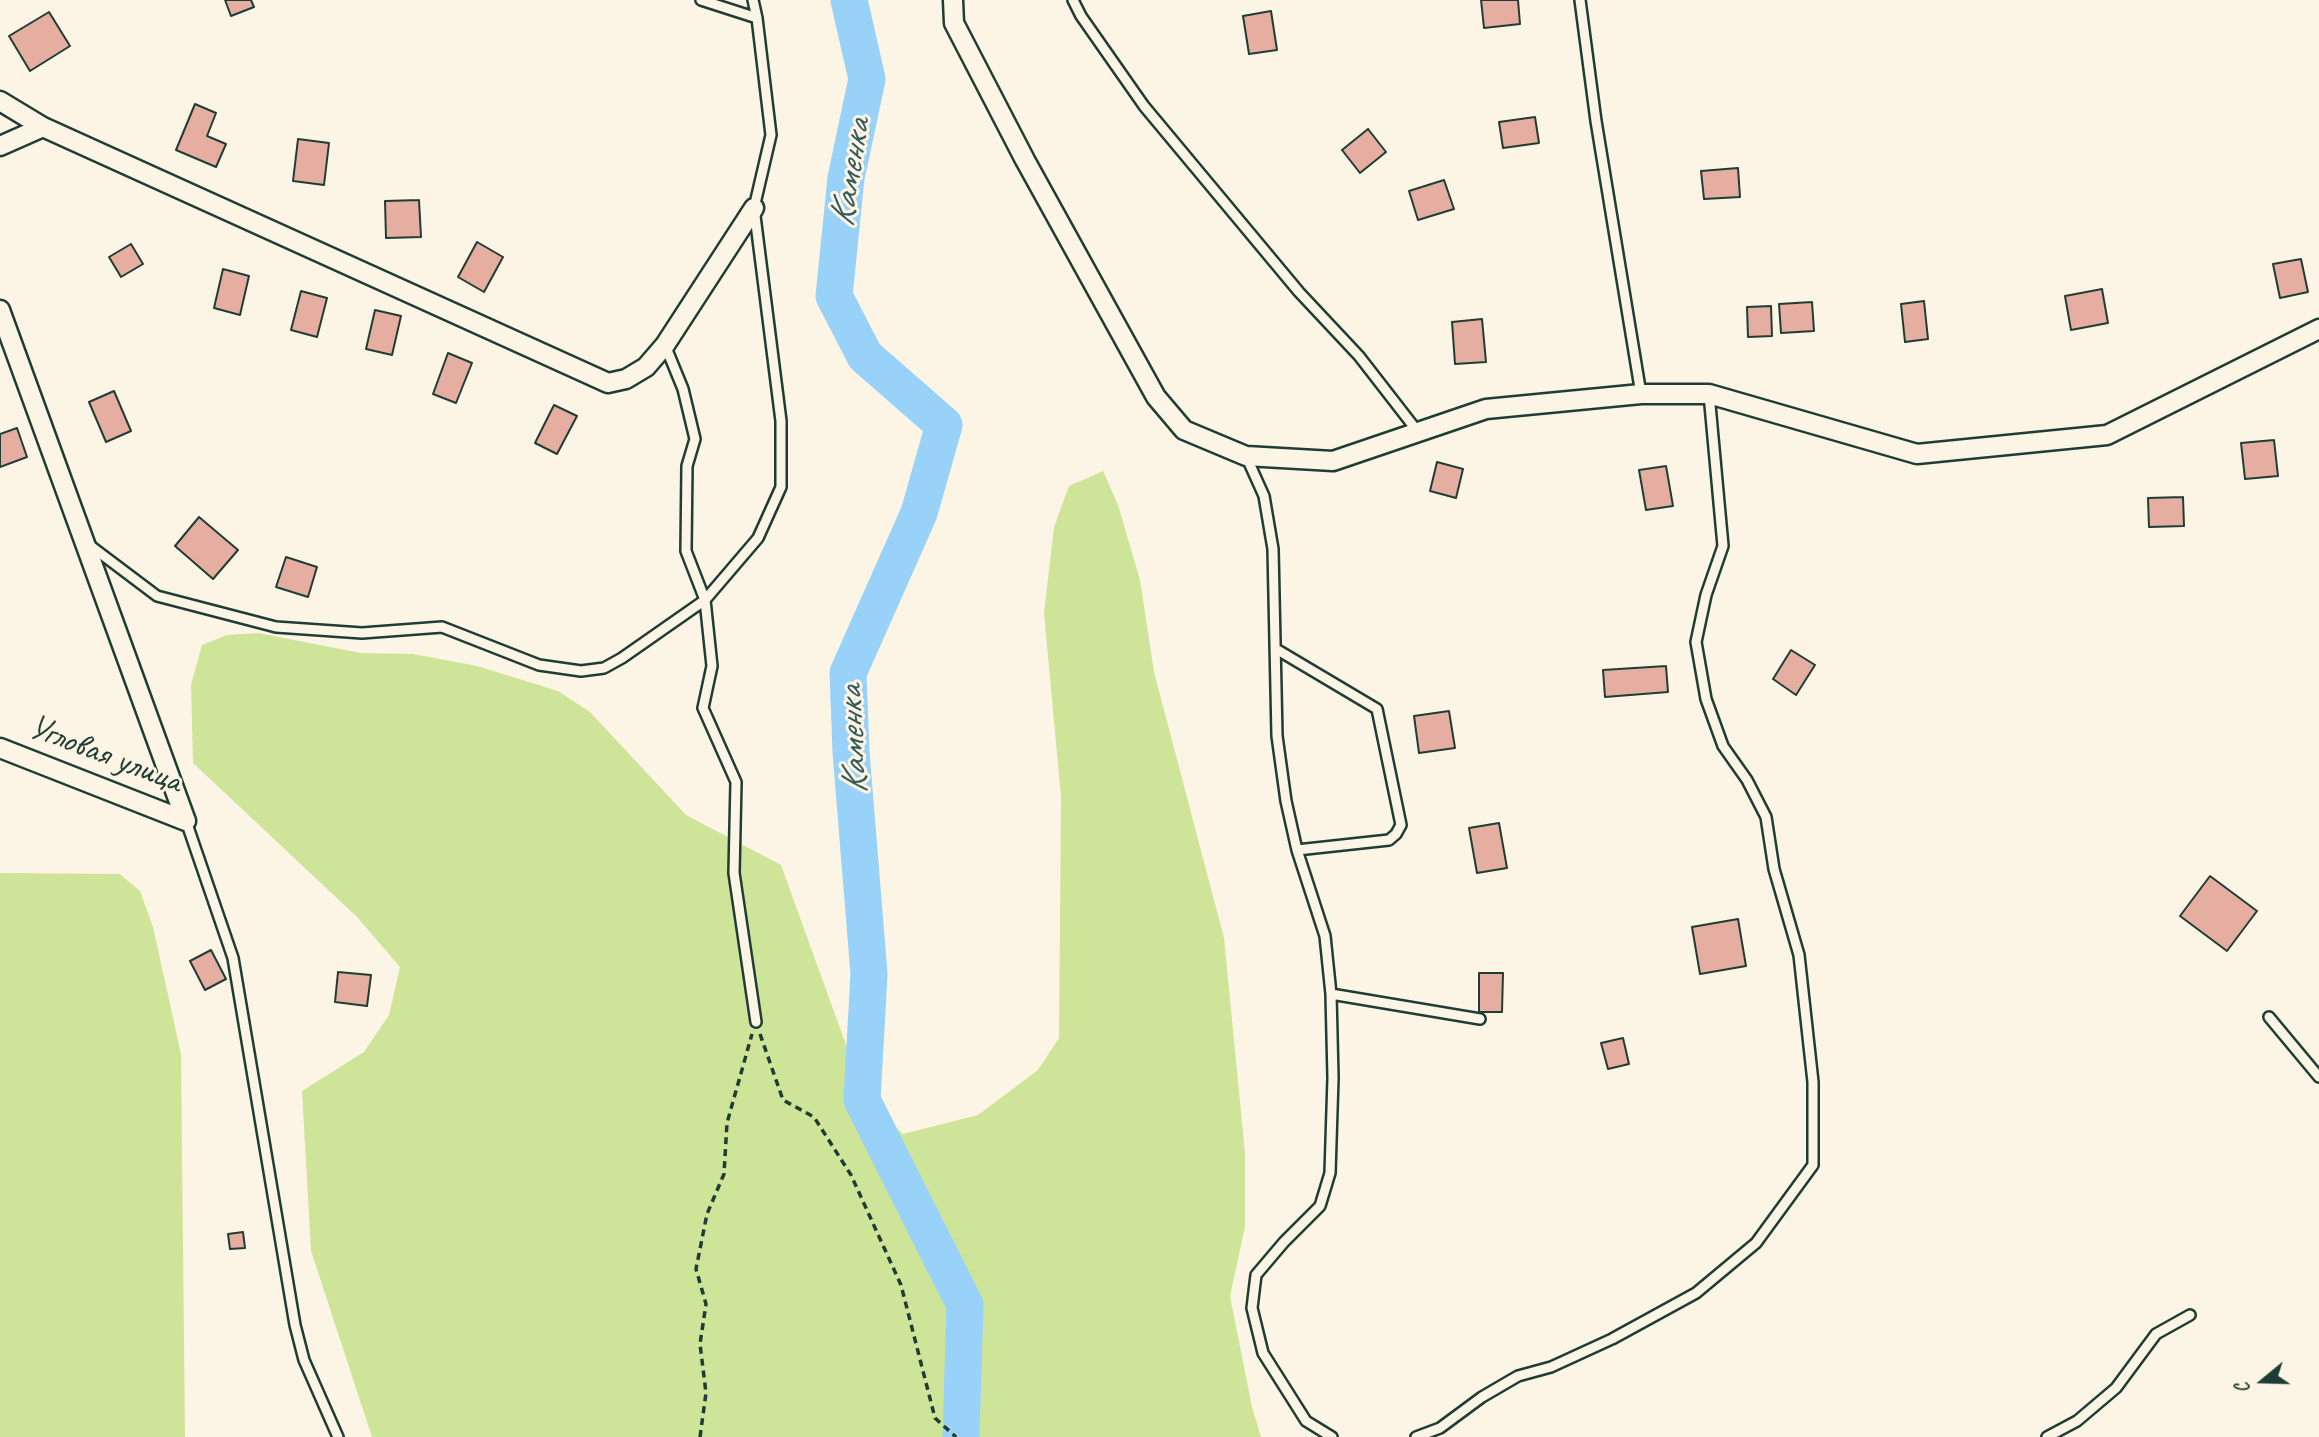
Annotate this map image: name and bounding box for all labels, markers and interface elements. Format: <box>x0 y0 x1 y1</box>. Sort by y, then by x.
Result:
water label: Каменка <box>821 116 881 230</box>
water label: Каменка <box>829 685 879 795</box>
street label: Угловая улица <box>22 707 188 803</box>
north arrow <box>2228 1346 2298 1416</box>
text: С <box>2230 1380 2256 1396</box>

